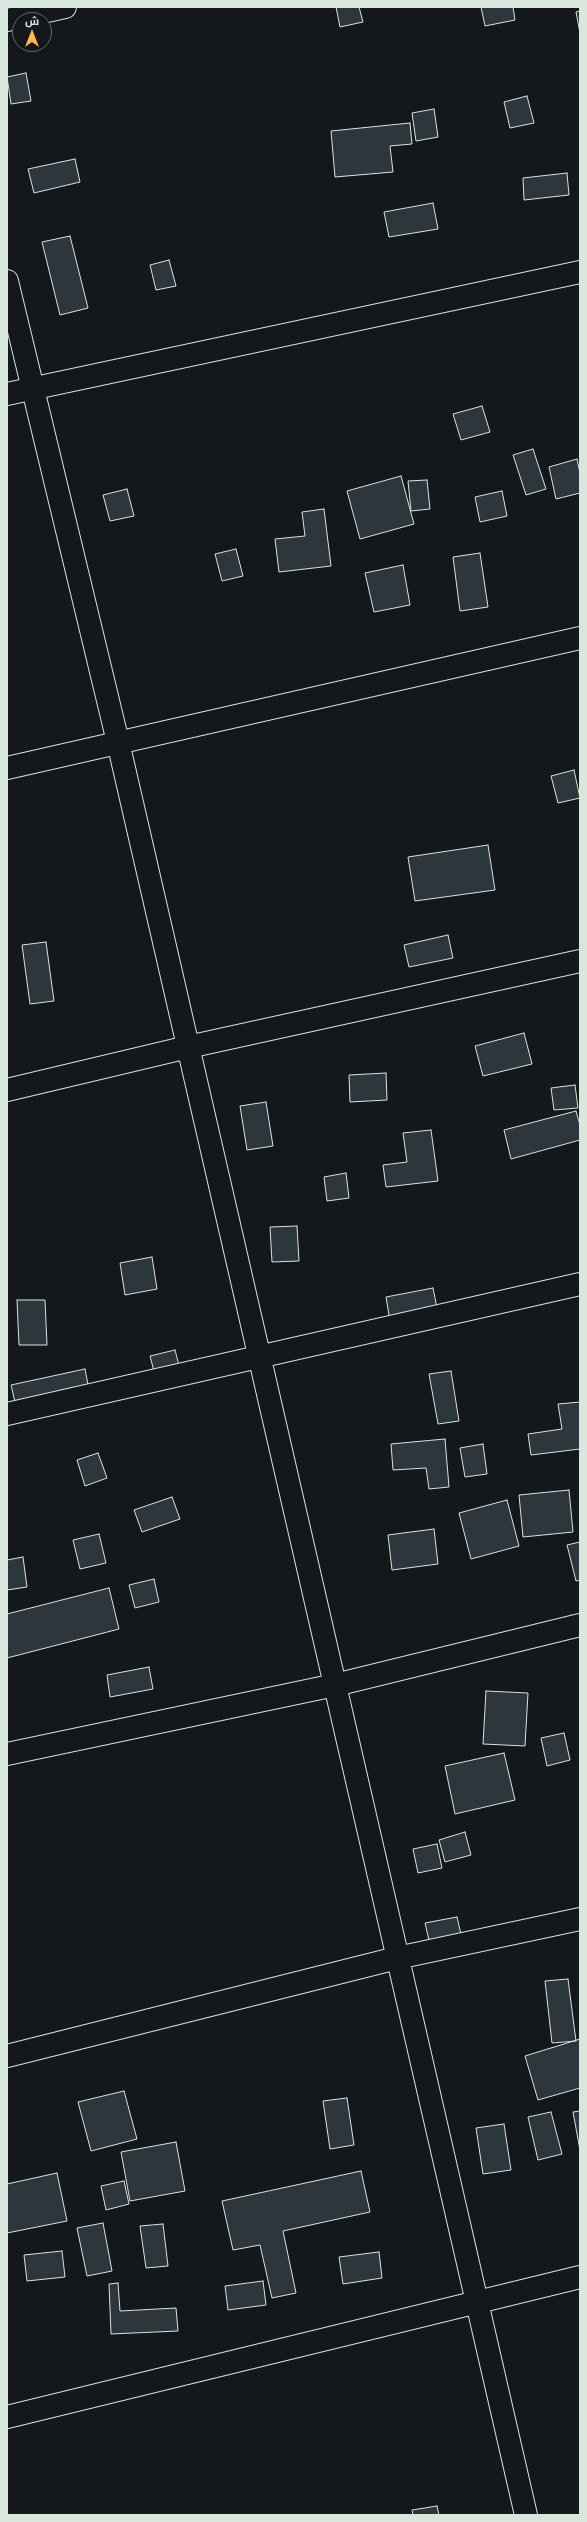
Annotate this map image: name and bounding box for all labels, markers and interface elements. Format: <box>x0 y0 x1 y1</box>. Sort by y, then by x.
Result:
north arrow <box>12 12 52 52</box>
text: ش <box>25 14 39 28</box>

